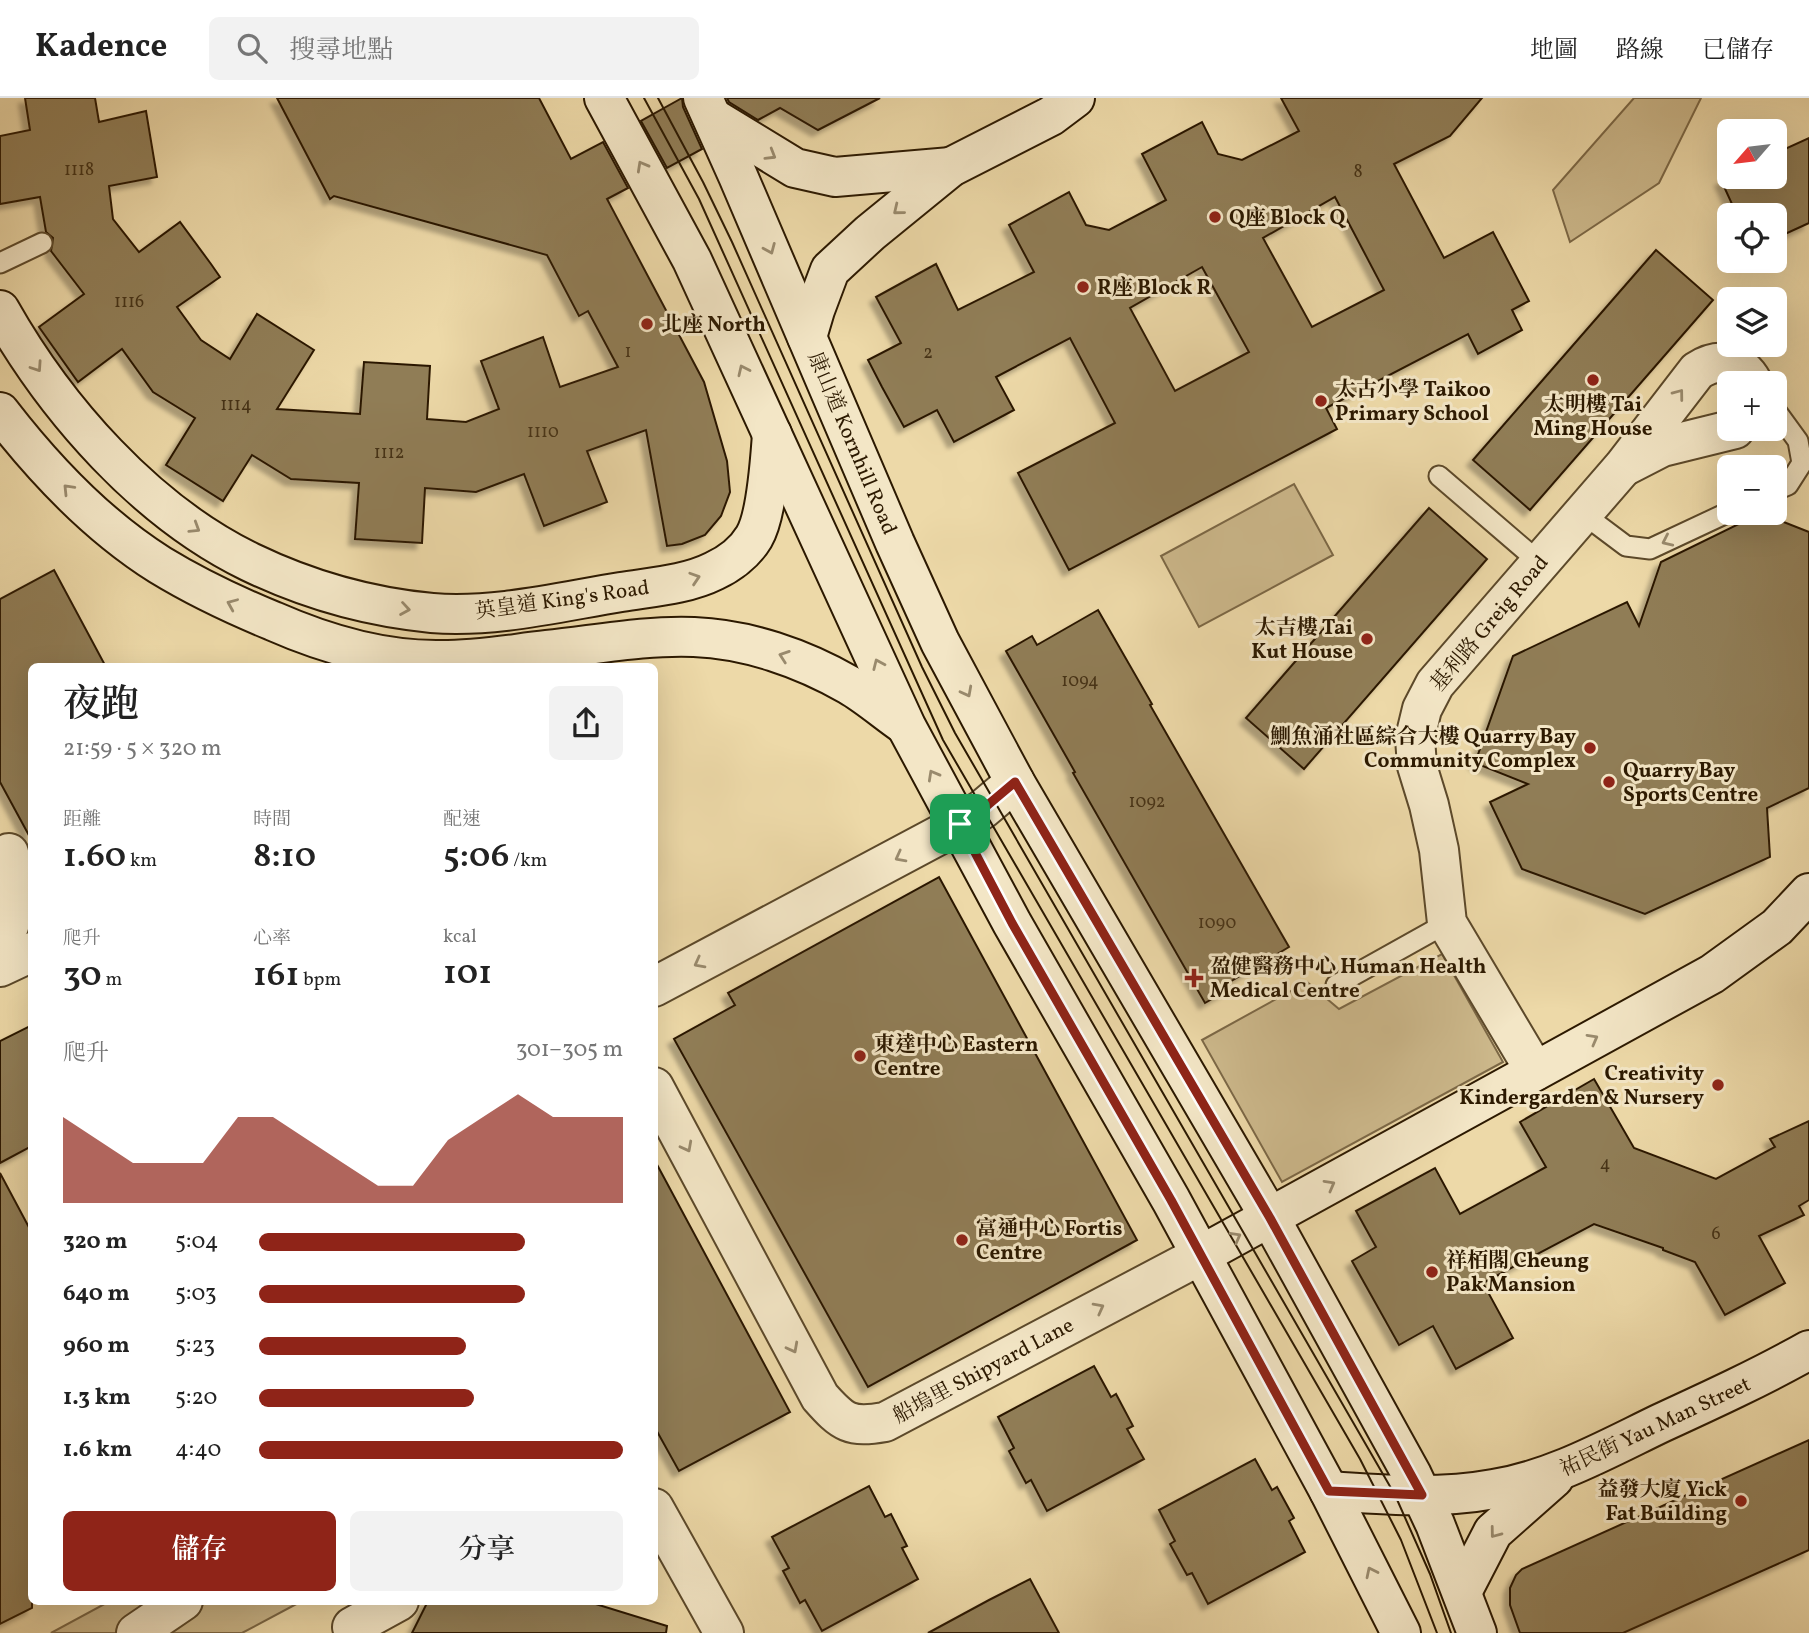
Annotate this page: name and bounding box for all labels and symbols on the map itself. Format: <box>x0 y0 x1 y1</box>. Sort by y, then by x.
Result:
north arrow <box>1717 119 1787 189</box>
one-way arrow <box>764 146 777 159</box>
house number: 1118 <box>64 158 94 183</box>
house number: 8 <box>1353 160 1363 185</box>
one-way arrow <box>637 161 650 173</box>
one-way arrow <box>894 202 907 214</box>
place label: Q座 Block Q <box>1229 204 1347 233</box>
marker: Q座 Block Q <box>1207 209 1223 225</box>
one-way arrow <box>761 242 775 254</box>
place label: R座 Block R <box>1097 274 1212 303</box>
marker: R座 Block R <box>1075 279 1091 295</box>
house number: 1116 <box>114 290 144 315</box>
place label: 北座 North <box>661 311 766 340</box>
marker: 北座 North <box>639 316 655 332</box>
house number: 1 <box>625 340 631 365</box>
house number: 2 <box>923 341 933 366</box>
street label: 康山道 Kornhill Road <box>800 348 903 540</box>
one-way arrow <box>28 359 41 372</box>
one-way arrow <box>737 365 751 377</box>
marker: 太明樓 Tai Ming House <box>1585 372 1601 388</box>
place label: 太古小學 Taikoo Primary School <box>1335 376 1491 429</box>
one-way arrow <box>1670 389 1683 401</box>
place label: 太明樓 Tai Ming House <box>1534 391 1652 444</box>
house number: 1114 <box>220 393 252 418</box>
marker: 太古小學 Taikoo Primary School <box>1313 393 1329 409</box>
house number: 1110 <box>527 420 559 445</box>
house number: 1112 <box>374 441 404 466</box>
one-way arrow <box>64 484 77 497</box>
one-way arrow <box>187 520 200 533</box>
one-way arrow <box>1662 533 1674 547</box>
street label: 基利路 Greig Road <box>1424 550 1556 698</box>
one-way arrow <box>689 572 701 586</box>
street label: 英皇道 King's Road <box>473 574 651 627</box>
one-way arrow <box>227 598 239 612</box>
one-way arrow <box>399 601 411 616</box>
place label: 太吉樓 Tai Kut House <box>1251 614 1353 667</box>
marker: 太吉樓 Tai Kut House <box>1359 631 1375 647</box>
one-way arrow <box>778 650 791 664</box>
one-way arrow <box>872 658 886 671</box>
house number: 1094 <box>1061 669 1099 694</box>
one-way arrow <box>959 685 972 698</box>
place label: 鰂魚涌社區綜合大樓 Quarry Bay Community Complex <box>1271 723 1576 776</box>
marker: 鰂魚涌社區綜合大樓 Quarry Bay Community Complex <box>1582 740 1598 756</box>
place label: Quarry Bay Sports Centre <box>1623 757 1758 810</box>
one-way arrow <box>928 769 941 782</box>
marker: Quarry Bay Sports Centre <box>1601 774 1617 790</box>
house number: 1092 <box>1129 790 1166 815</box>
pin <box>930 794 990 854</box>
one-way arrow <box>895 848 907 862</box>
house number: 1090 <box>1198 911 1236 936</box>
place label: 盈健醫務中心 Human Health Medical Centre <box>1210 953 1487 1006</box>
one-way arrow <box>694 955 706 969</box>
marker: 盈健醫務中心 Human Health Medical Centre <box>1184 968 1204 988</box>
place label: 東達中心 Eastern Centre <box>874 1031 1039 1084</box>
one-way arrow <box>1586 1034 1599 1047</box>
marker: 東達中心 Eastern Centre <box>852 1048 868 1064</box>
place label: Creativity Kindergarden & Nursery <box>1459 1060 1704 1113</box>
marker: Creativity Kindergarden & Nursery <box>1710 1077 1726 1093</box>
one-way arrow <box>678 1140 692 1152</box>
house number: 4 <box>1600 1152 1610 1177</box>
one-way arrow <box>1323 1180 1335 1193</box>
place label: 富通中心 Fortis Centre <box>976 1215 1122 1268</box>
house number: 6 <box>1711 1222 1721 1247</box>
marker: 富通中心 Fortis Centre <box>954 1232 970 1248</box>
one-way arrow <box>1228 1232 1241 1245</box>
place label: 祥栢閣 Cheung Pak Mansion <box>1446 1247 1589 1300</box>
marker: 祥栢閣 Cheung Pak Mansion <box>1424 1264 1440 1280</box>
one-way arrow <box>1092 1303 1104 1316</box>
street label: 船塢里 Shipyard Lane <box>888 1311 1079 1431</box>
one-way arrow <box>785 1341 799 1353</box>
street label: 祐民街 Yau Man Street <box>1556 1370 1756 1484</box>
place label: 益發大廈 Yick Fat Building <box>1597 1476 1727 1529</box>
marker: 益發大廈 Yick Fat Building <box>1733 1493 1749 1509</box>
one-way arrow <box>1490 1526 1503 1538</box>
one-way arrow <box>1365 1567 1379 1579</box>

